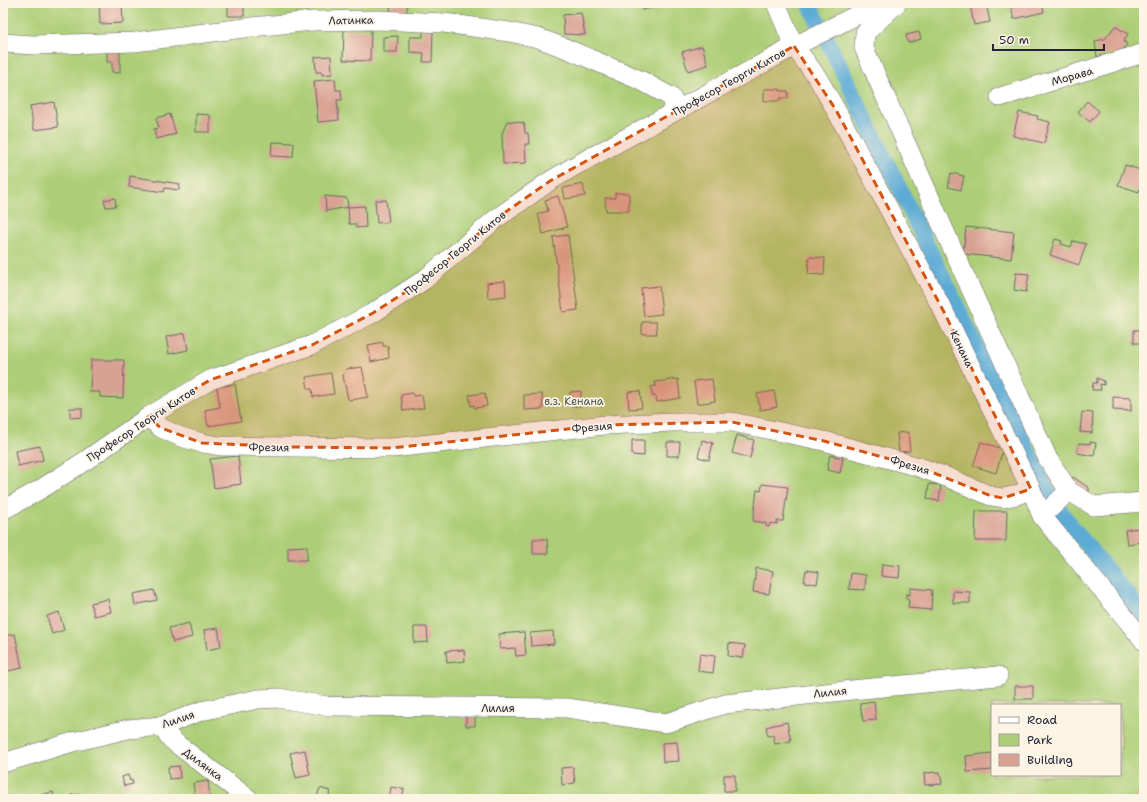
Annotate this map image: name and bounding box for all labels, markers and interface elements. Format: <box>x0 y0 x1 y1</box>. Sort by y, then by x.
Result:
street label: Латинка <box>328 13 374 28</box>
scale bar <box>993 26 1104 52</box>
text: 50 m <box>999 32 1029 48</box>
street label: Професор Георги Китов <box>670 45 789 120</box>
street label: Морава <box>1049 63 1095 90</box>
street label: Професор Георги Китов <box>401 208 509 299</box>
street label: Кенана <box>946 328 977 370</box>
street label: Професор Георги Китов <box>84 383 199 465</box>
park label: в.з. Кенана <box>544 394 604 409</box>
street label: Фрезия <box>571 418 613 437</box>
street label: Фрезия <box>248 440 290 455</box>
street label: Фрезия <box>888 452 932 479</box>
street label: Лилия <box>813 683 848 702</box>
street label: Лилия <box>481 701 515 716</box>
legend <box>991 704 1121 776</box>
street label: Лилия <box>160 707 197 732</box>
text: Road <box>1027 712 1058 728</box>
text: Park <box>1027 732 1053 748</box>
street label: Дилянка <box>180 744 226 784</box>
text: Building <box>1027 752 1073 768</box>

